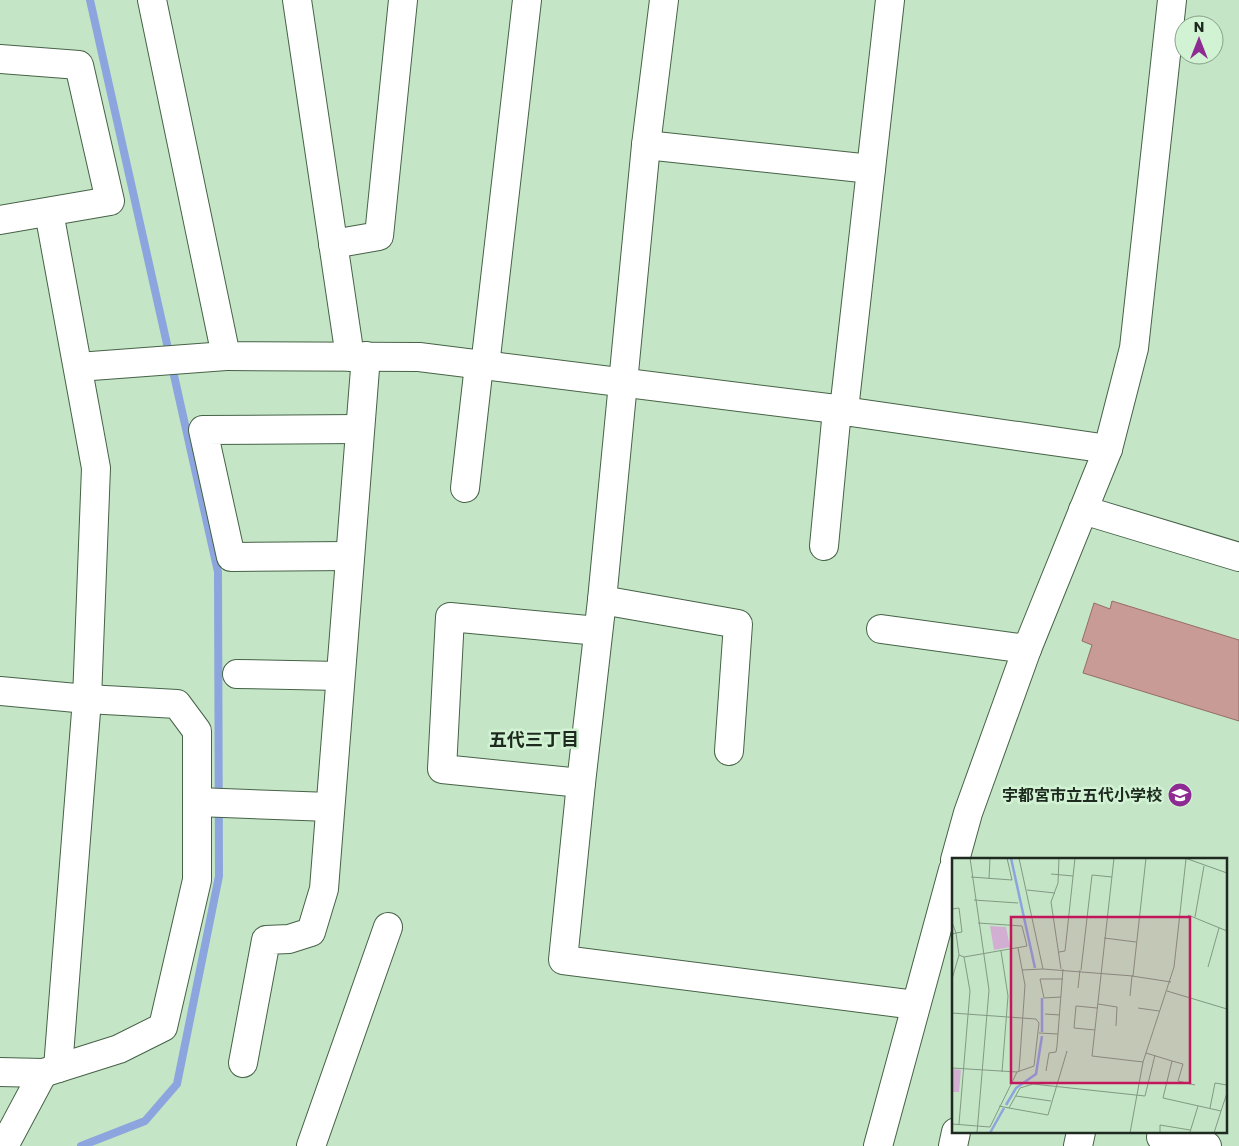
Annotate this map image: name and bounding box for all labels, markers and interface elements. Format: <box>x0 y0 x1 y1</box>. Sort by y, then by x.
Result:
north arrow <box>1174 15 1224 65</box>
text: N <box>1194 17 1204 37</box>
district label: 五代三丁目 <box>489 727 579 752</box>
school or university icon: 宇都宮市立五代小学校 <box>1167 782 1193 808</box>
place label: 宇都宮市立五代小学校 <box>1002 784 1162 807</box>
inset map <box>952 858 1226 1134</box>

